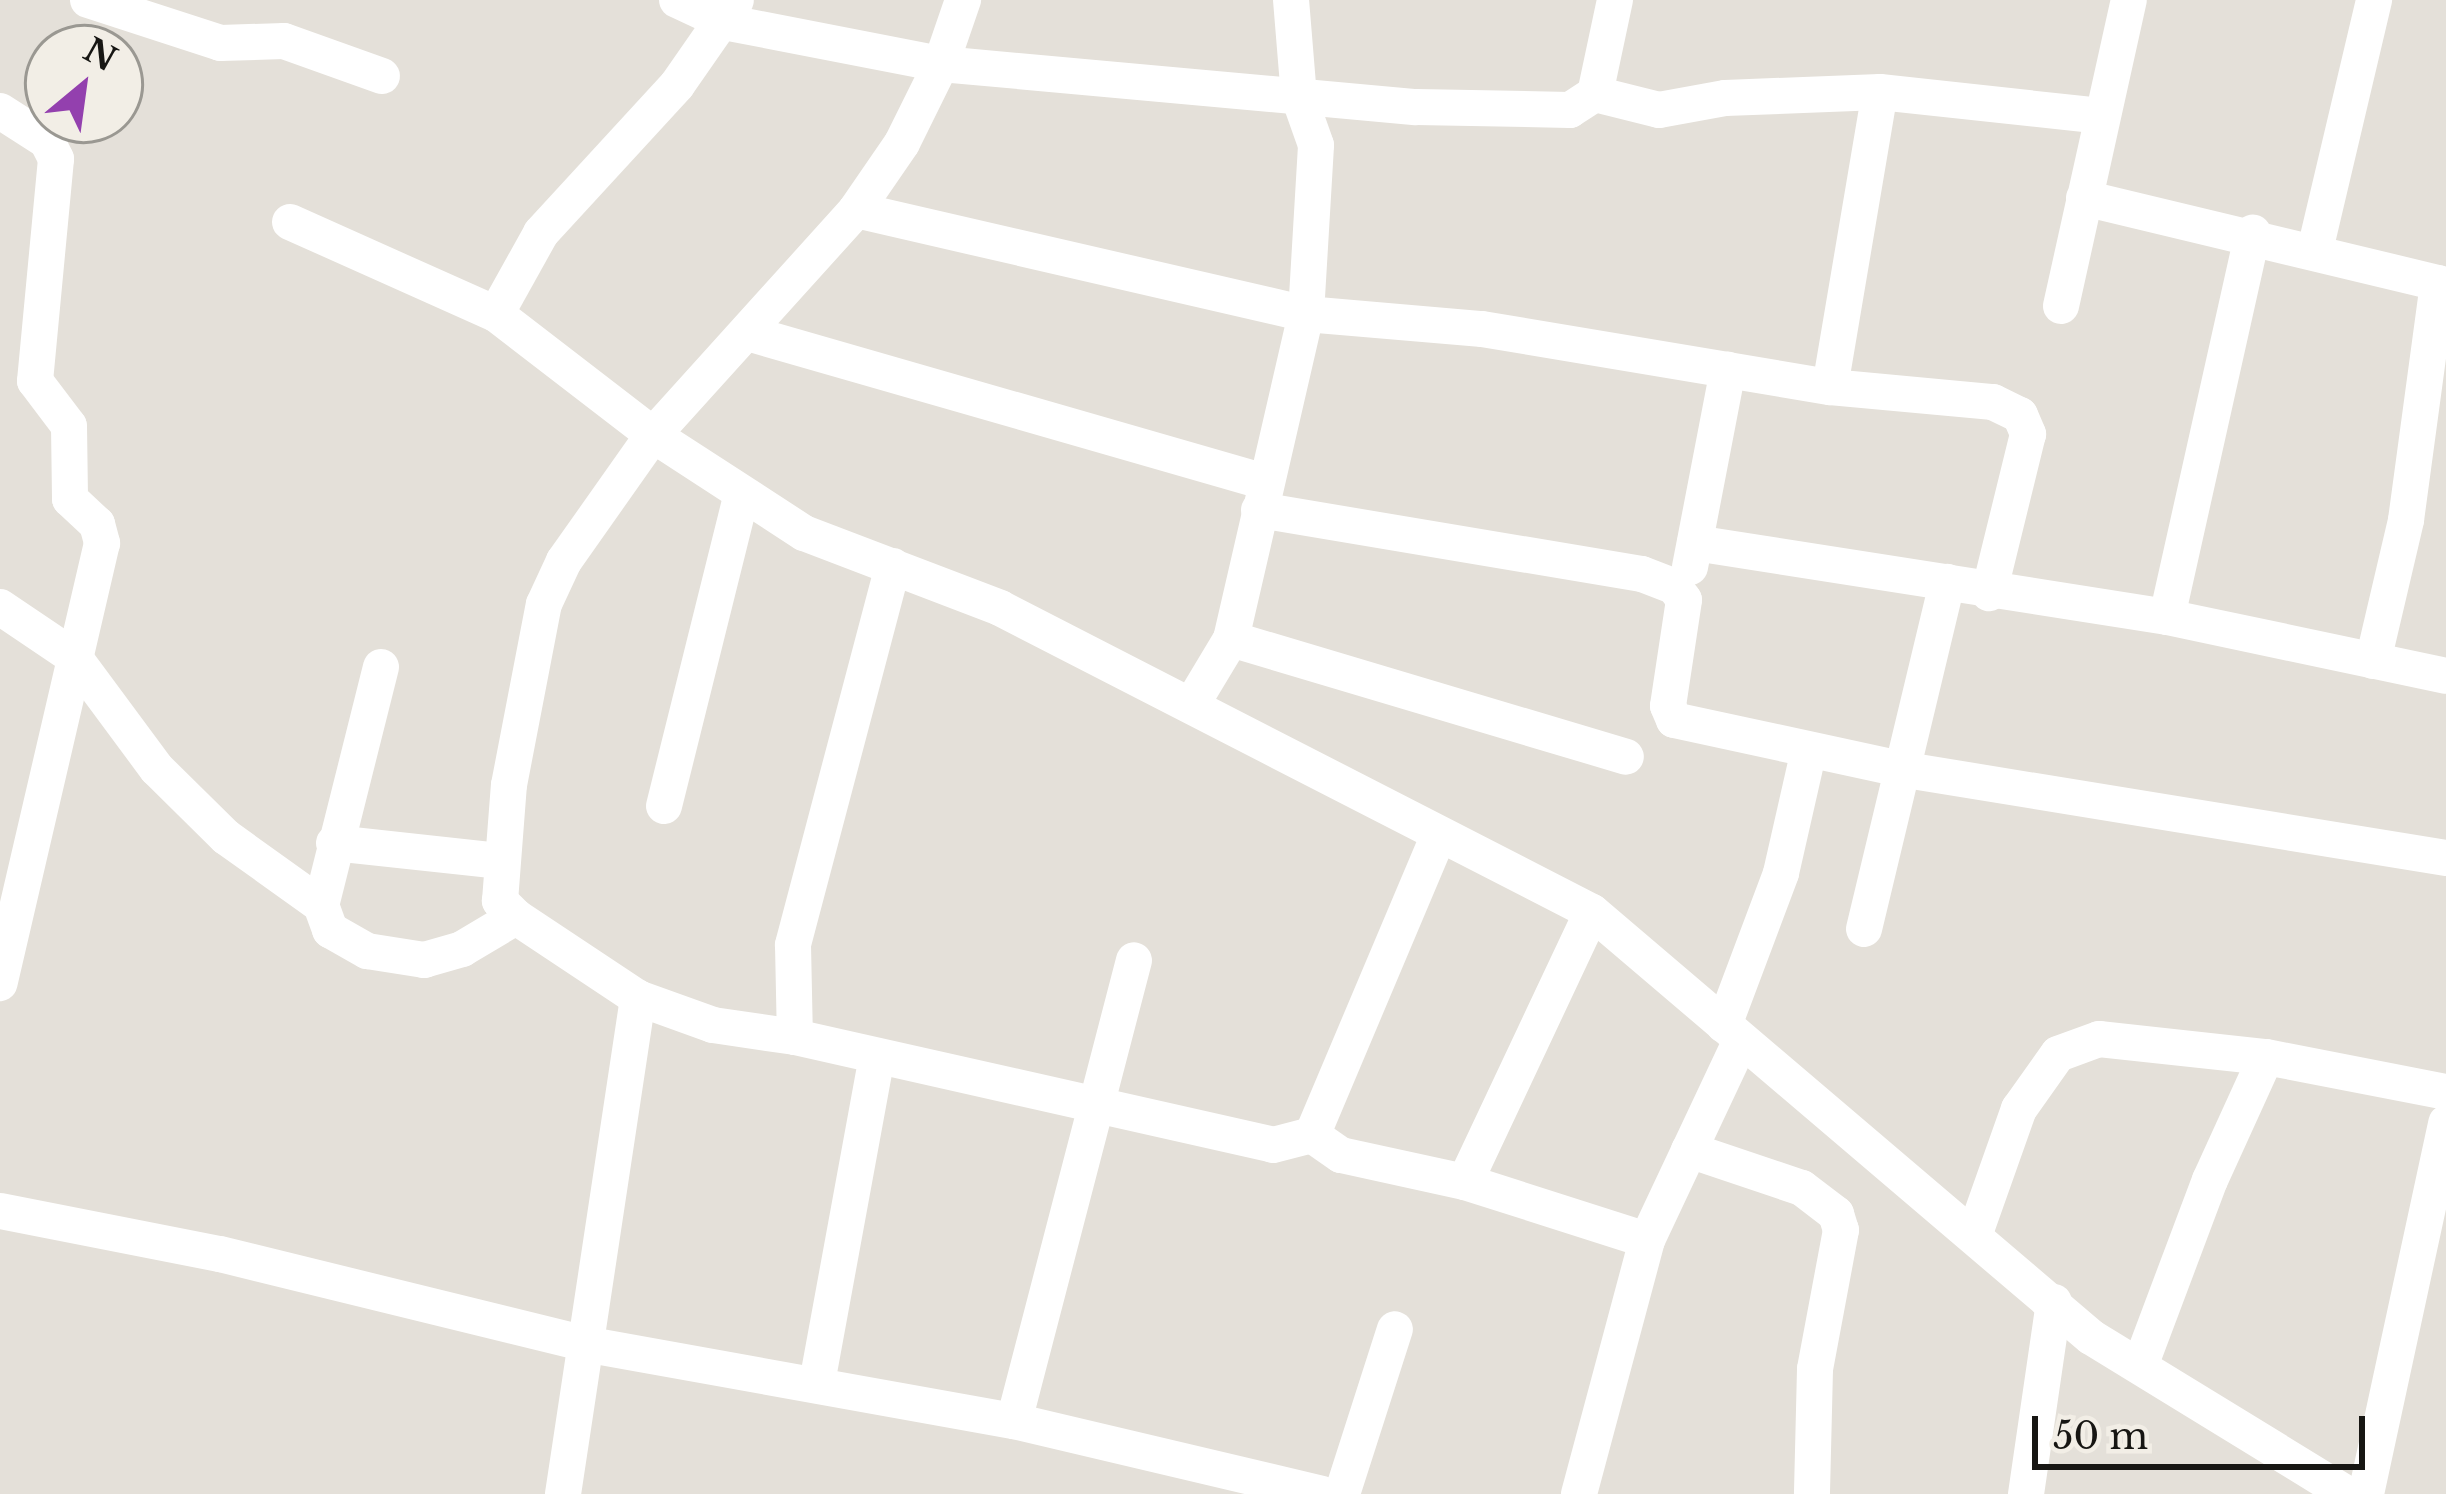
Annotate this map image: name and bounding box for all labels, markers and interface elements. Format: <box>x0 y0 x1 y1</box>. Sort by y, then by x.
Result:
north arrow <box>24 24 144 144</box>
text: N <box>77 29 124 80</box>
scale bar <box>2038 1392 2371 1466</box>
text: 50 m <box>2053 1414 2148 1459</box>

